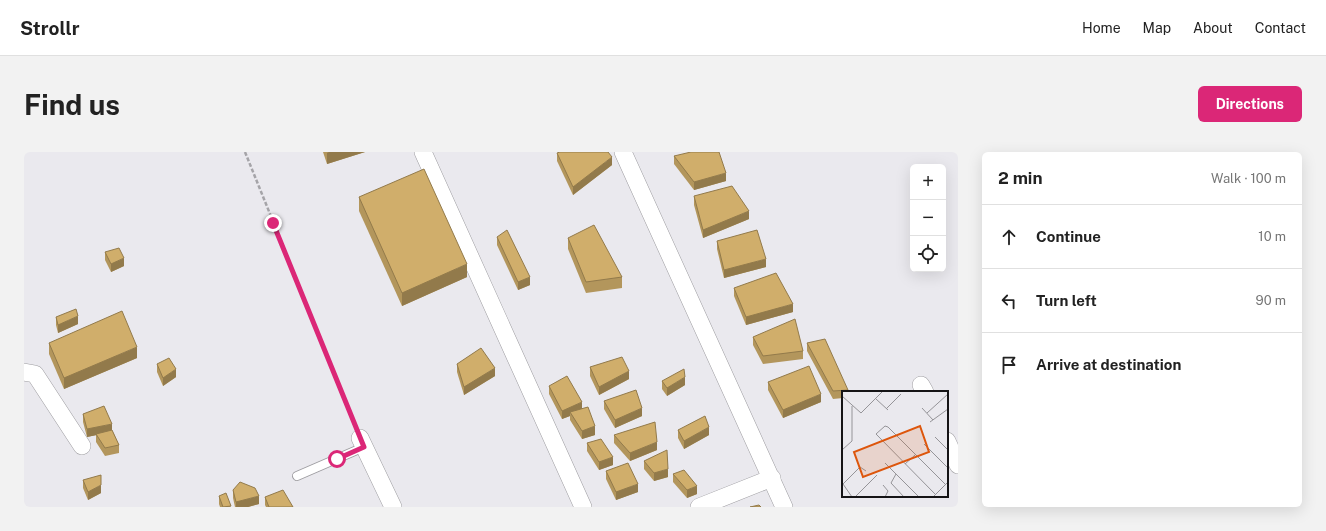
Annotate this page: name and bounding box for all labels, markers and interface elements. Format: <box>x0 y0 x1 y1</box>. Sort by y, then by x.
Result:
text: Strollr <box>20 17 79 39</box>
text: Home <box>1082 20 1121 36</box>
text: Map <box>1143 20 1171 36</box>
text: About <box>1193 20 1233 36</box>
text: Contact <box>1255 20 1306 36</box>
button: Directions <box>1198 86 1302 122</box>
text: Find us <box>24 88 120 121</box>
map controls <box>910 164 946 272</box>
button: + <box>910 164 946 200</box>
text: 2 min <box>998 168 1043 188</box>
text: Walk · 100 m <box>1211 171 1286 186</box>
button: − <box>910 200 946 236</box>
route end <box>264 214 282 232</box>
icon: ahead <box>998 226 1020 248</box>
text: Continue <box>1036 228 1101 245</box>
text: 10 m <box>1258 229 1286 244</box>
button: locate <box>910 236 946 272</box>
icon: left <box>998 290 1020 312</box>
text: Turn left <box>1036 292 1097 309</box>
text: 90 m <box>1256 293 1286 308</box>
icon: arrive <box>998 354 1020 376</box>
text: Arrive at destination <box>1036 356 1181 373</box>
inset map <box>842 391 948 497</box>
route start <box>328 450 346 468</box>

